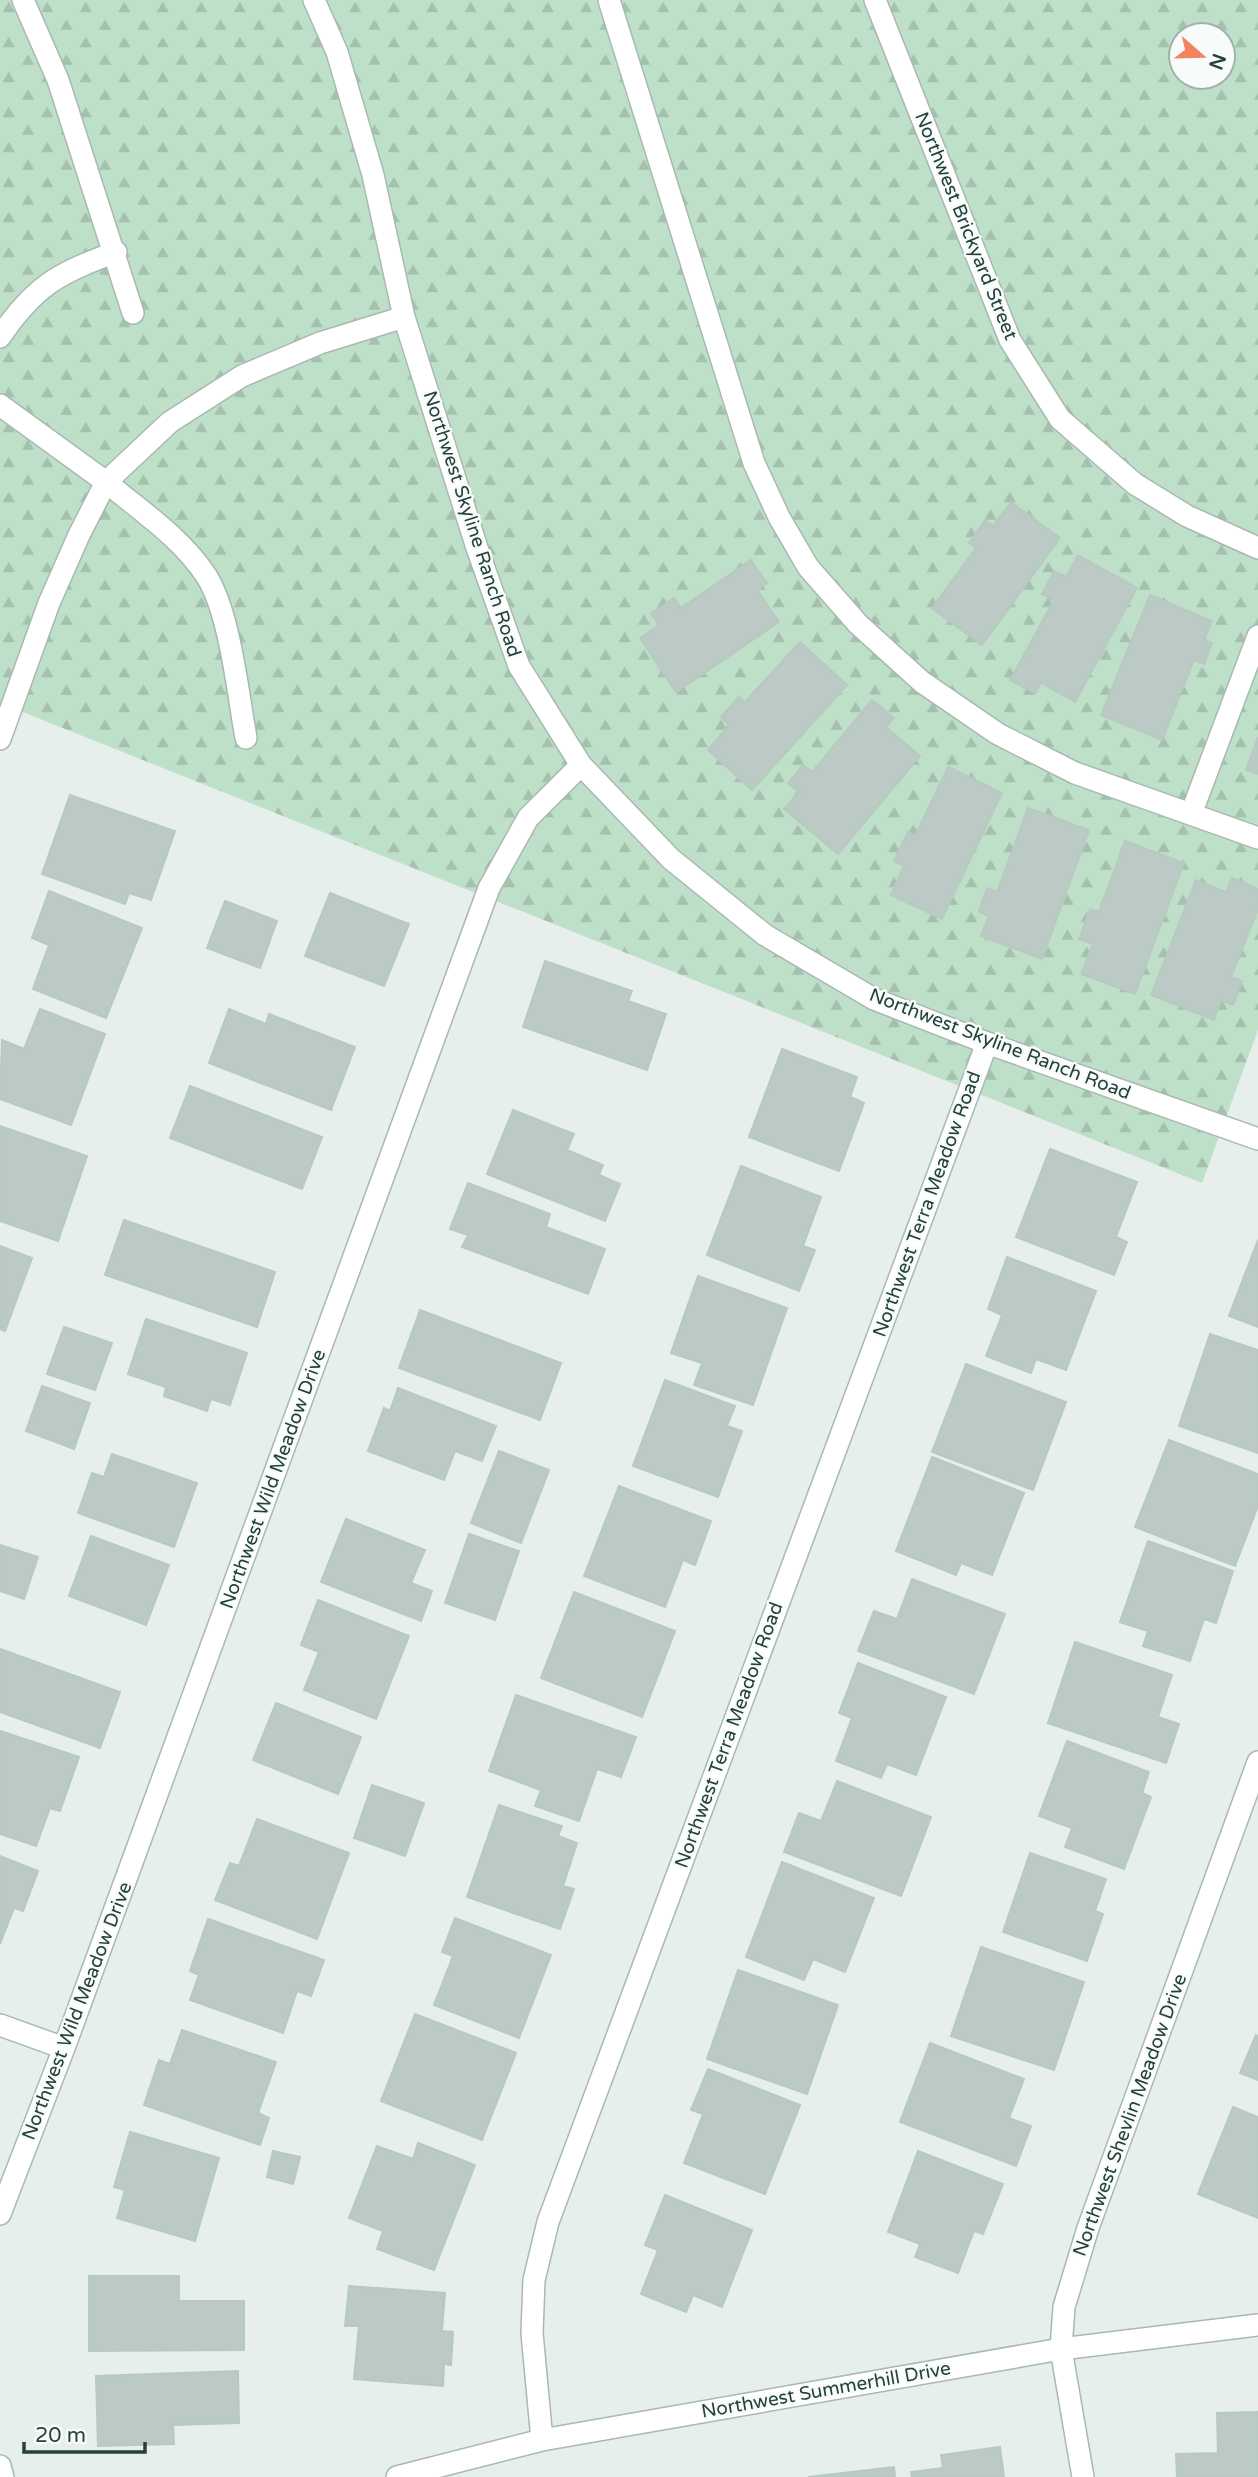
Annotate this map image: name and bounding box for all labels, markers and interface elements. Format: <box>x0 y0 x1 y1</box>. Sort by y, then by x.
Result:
north arrow <box>1167 21 1237 91</box>
text: N <box>1204 51 1230 72</box>
street label: Northwest Brickyard Street <box>910 109 1022 343</box>
street label: Northwest Skyline Ranch Road <box>419 388 525 660</box>
street label: Northwest Skyline Ranch Road <box>866 984 1134 1104</box>
street label: Northwest Terra Meadow Road <box>869 1068 985 1340</box>
street label: Northwest Wild Meadow Drive <box>216 1346 330 1612</box>
street label: Northwest Terra Meadow Road <box>671 1599 787 1871</box>
street label: Northwest Wild Meadow Drive <box>18 1879 136 2143</box>
street label: Northwest Shevlin Meadow Drive <box>1069 1971 1191 2259</box>
street label: Northwest Summerhill Drive <box>700 2357 952 2423</box>
scale bar <box>24 2410 145 2454</box>
text: 20 m <box>35 2423 86 2448</box>

